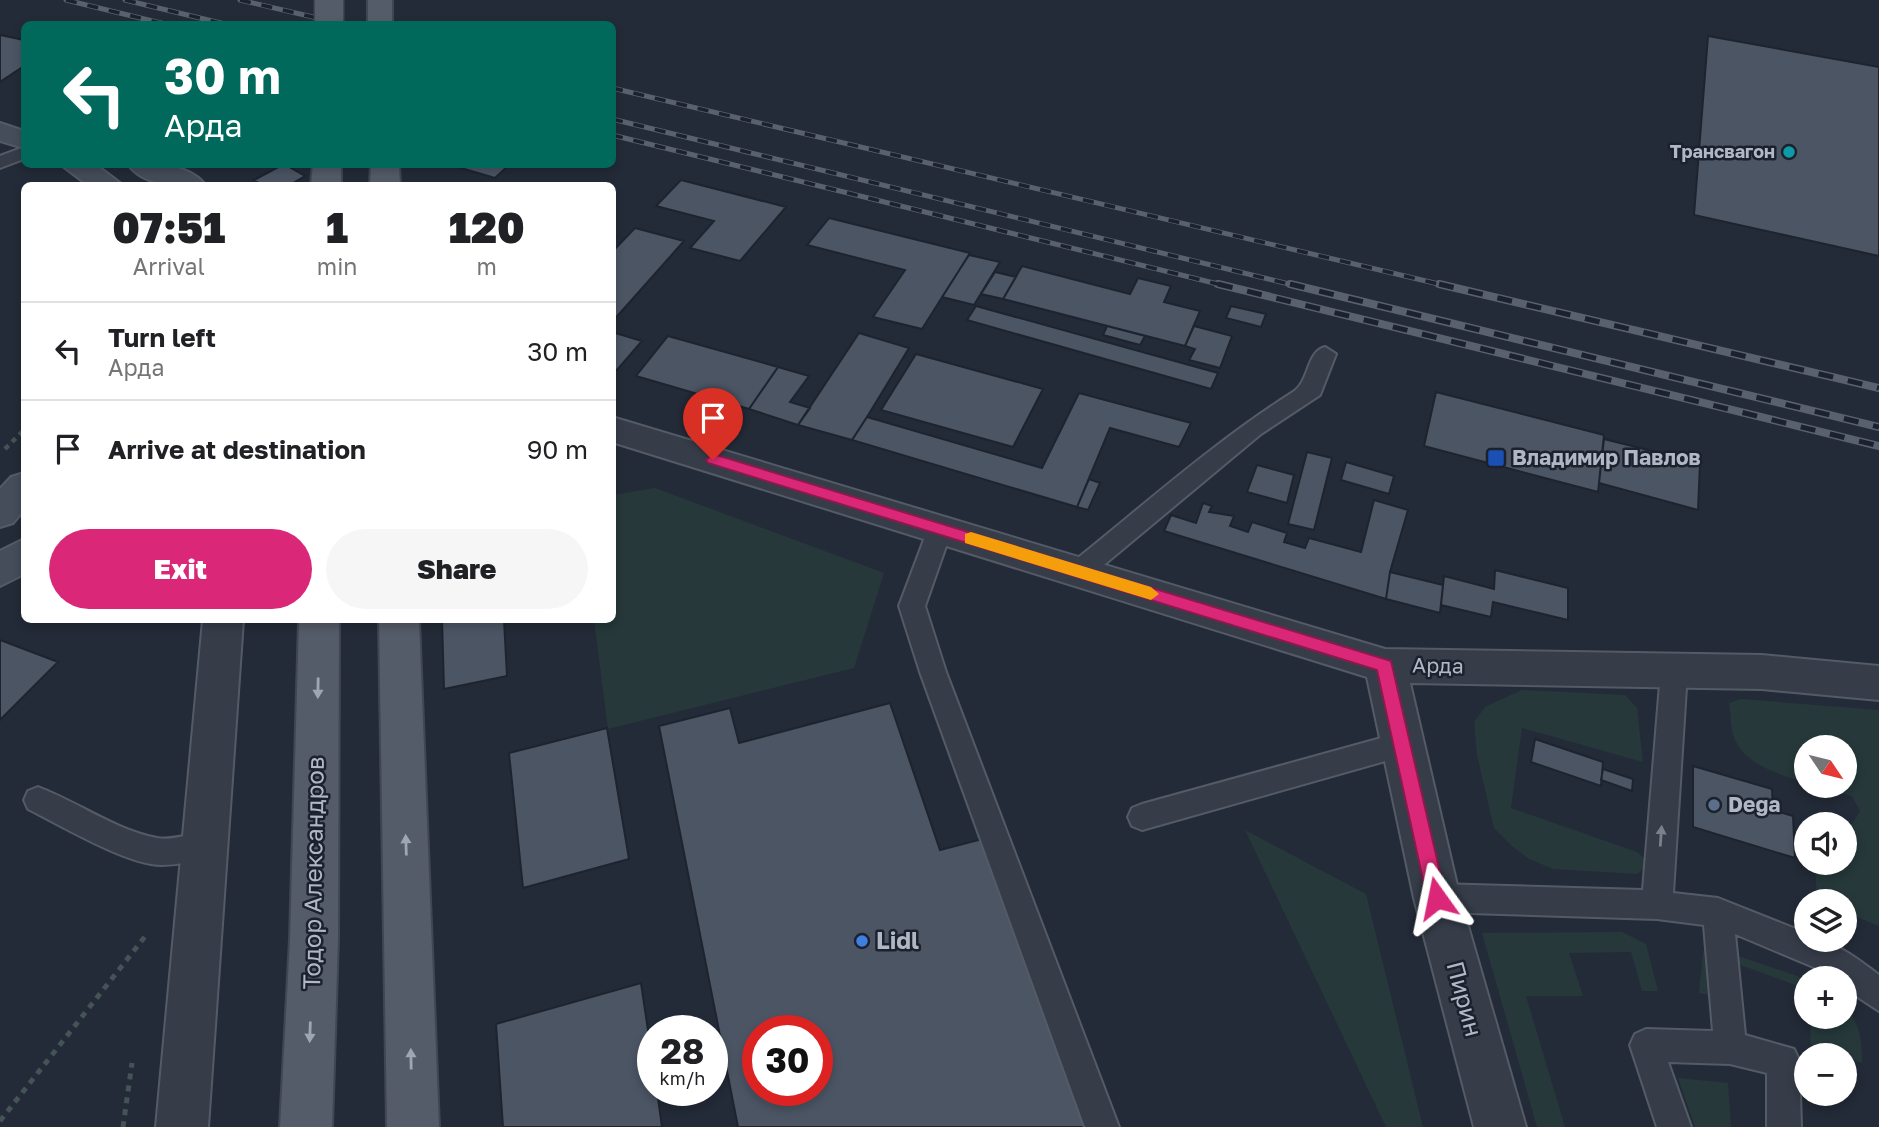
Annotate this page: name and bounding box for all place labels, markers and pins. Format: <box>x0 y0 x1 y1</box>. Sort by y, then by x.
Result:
place label: Tрансвагон <box>1670 140 1775 162</box>
marker: Tрансвагон <box>1781 144 1797 160</box>
pin <box>683 388 743 460</box>
place label: Владимир Павлов <box>1512 444 1701 470</box>
marker: Владимир Павлов <box>1486 448 1506 468</box>
place label: Dega <box>1728 791 1781 817</box>
marker: Dega <box>1706 797 1722 813</box>
place label: Lidl <box>876 925 919 954</box>
marker: Lidl <box>854 933 870 949</box>

